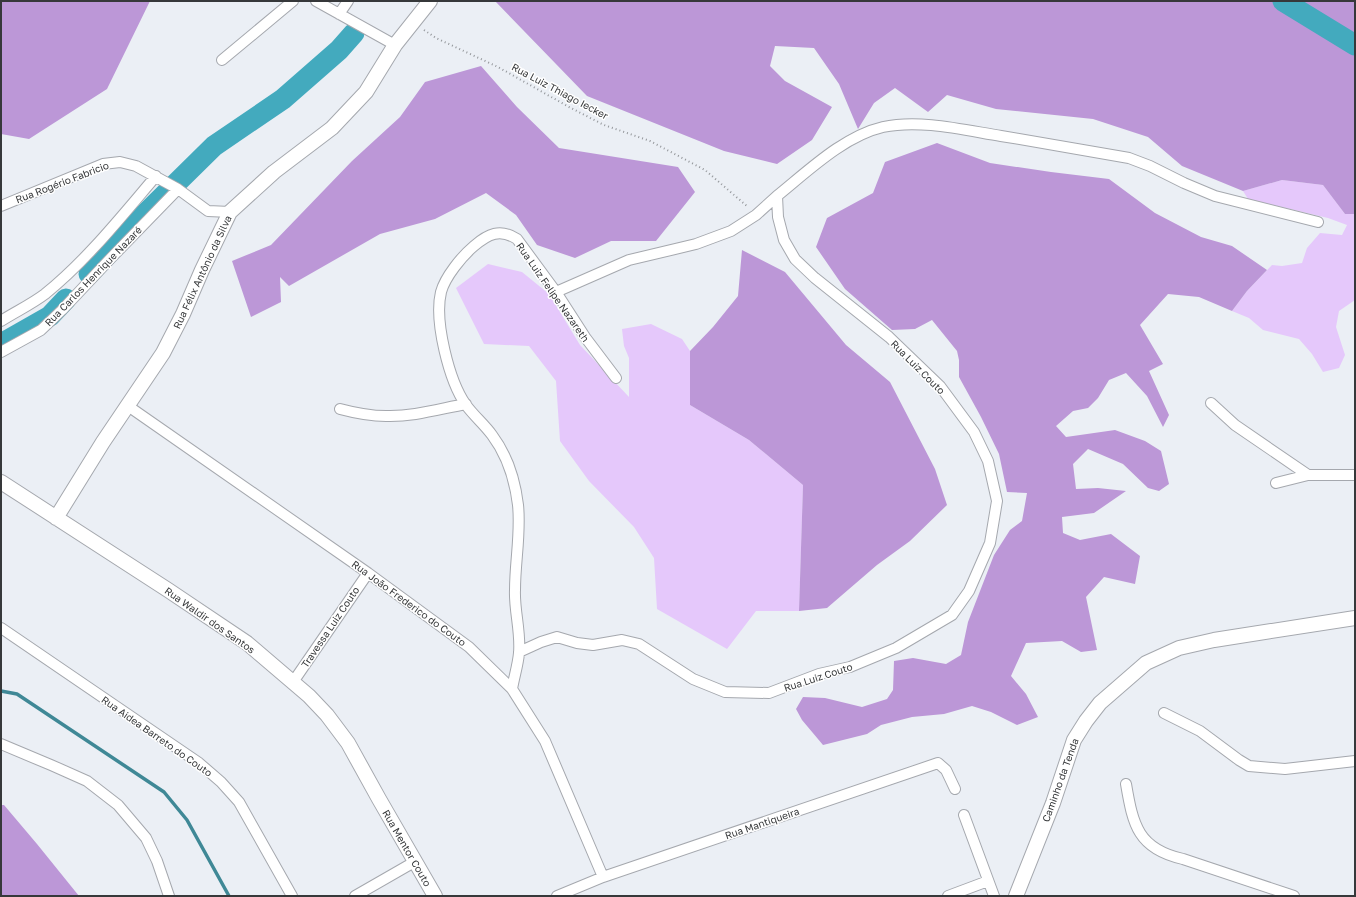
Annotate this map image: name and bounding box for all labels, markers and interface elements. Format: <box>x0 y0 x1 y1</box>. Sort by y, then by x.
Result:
street label: Rua Luiz Thiago Iecker <box>510 60 610 122</box>
street label: Rua Rogério Fabricio <box>14 159 110 205</box>
street label: Rua Félix Antônio da Silva <box>170 213 234 331</box>
street label: Rua Carlos Henrique Nazaré <box>42 223 144 328</box>
street label: Rua Luiz Felipe Nazareth <box>514 240 592 344</box>
street label: Rua Luiz Couto <box>888 337 948 397</box>
street label: Rua João Frederico do Couto <box>350 558 468 648</box>
street label: Rua Waldir dos Santos <box>163 584 257 656</box>
street label: Travessa Luiz Couto <box>298 584 362 670</box>
street label: Rua Luiz Couto <box>782 660 854 694</box>
street label: Rua Aidea Barreto do Couto <box>99 693 215 779</box>
street label: Caminho da Tenda <box>1039 737 1081 823</box>
street label: Rua Mantiqueira <box>723 805 801 841</box>
street label: Rua Mentor Couto <box>380 808 434 888</box>

